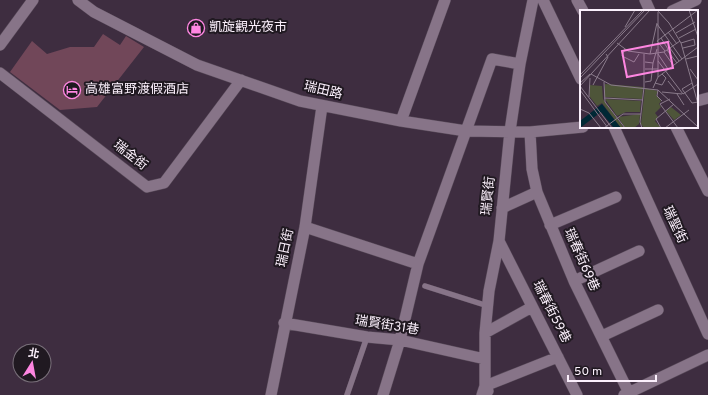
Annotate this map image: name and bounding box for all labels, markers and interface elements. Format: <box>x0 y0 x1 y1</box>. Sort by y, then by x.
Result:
inset map <box>580 10 698 128</box>
shop icon: 凱旋觀光夜市 <box>186 18 206 38</box>
place label: 凱旋觀光夜市 <box>209 19 287 36</box>
street label: 瑞田路 <box>302 79 344 103</box>
hotel icon: 高雄富野渡假酒店 <box>62 80 82 100</box>
place label: 高雄富野渡假酒店 <box>85 81 189 98</box>
street label: 瑞金街 <box>110 137 151 174</box>
street label: 瑞賢街 <box>479 176 499 216</box>
street label: 瑞聖街 <box>659 204 689 246</box>
street label: 瑞春街69巷 <box>560 226 602 294</box>
street label: 瑞日街 <box>274 227 298 269</box>
street label: 瑞春街59巷 <box>529 278 573 346</box>
street label: 瑞賢街31巷 <box>354 313 420 339</box>
north arrow <box>12 343 52 383</box>
text: 北 <box>27 346 40 362</box>
scale bar <box>568 357 656 383</box>
text: 50 m <box>574 364 602 380</box>

